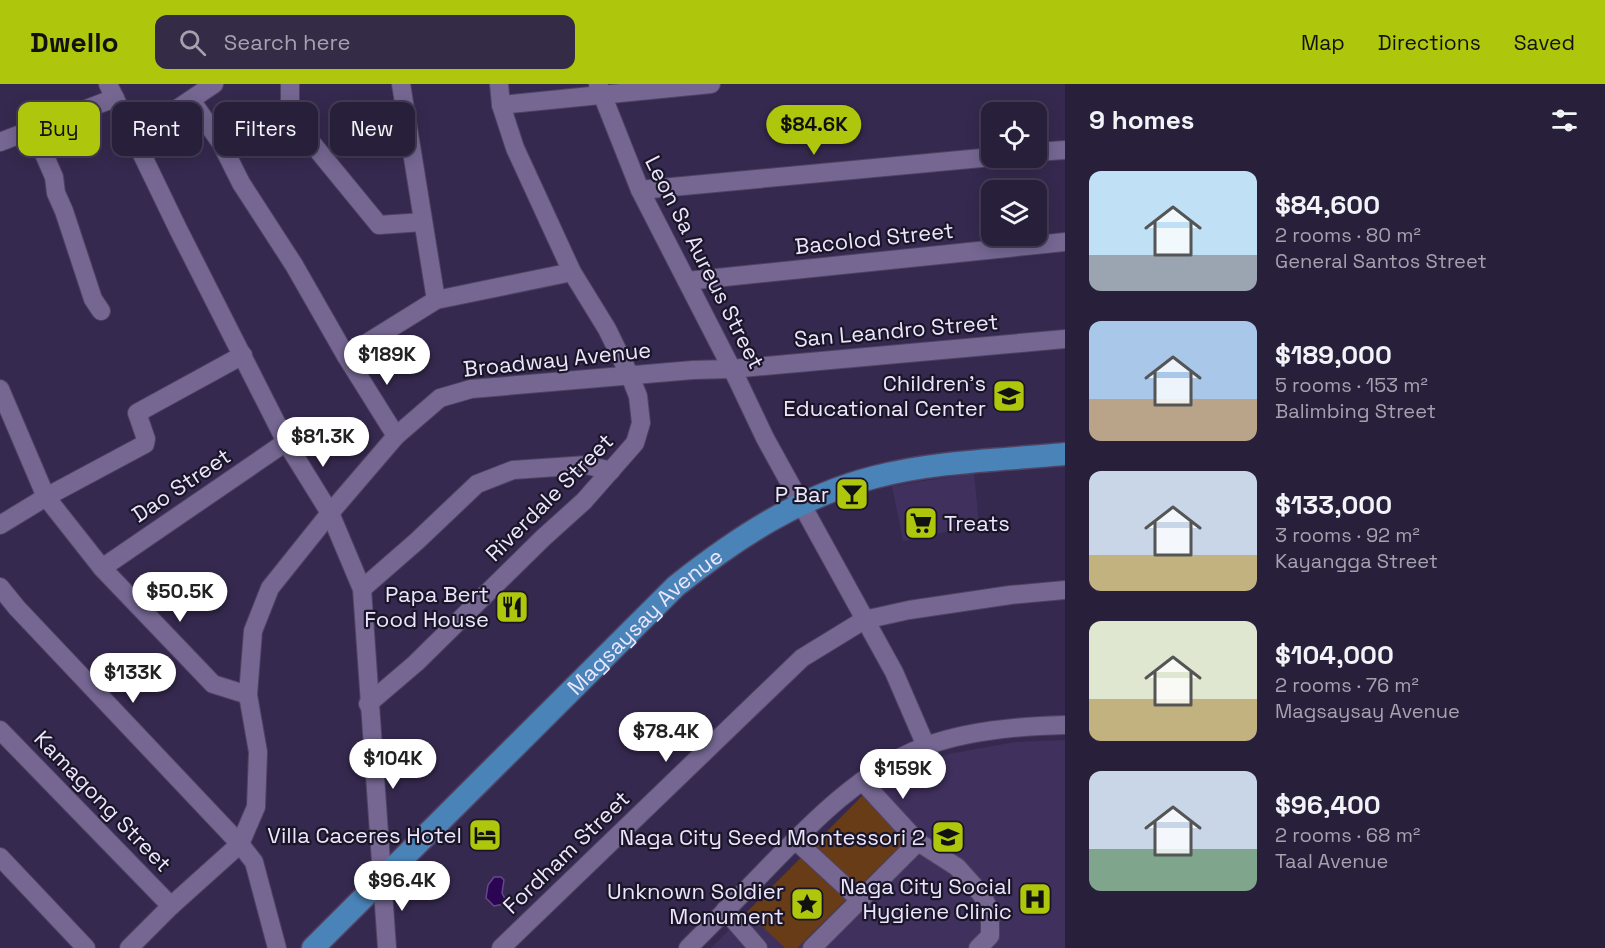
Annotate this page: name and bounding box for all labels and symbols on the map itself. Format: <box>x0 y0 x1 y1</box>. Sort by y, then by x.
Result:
pin: $84.6K <box>765 105 863 156</box>
street label: Leon Sa Aureus Street <box>639 151 771 373</box>
street label: Bacolod Street <box>793 216 955 260</box>
street label: San Leandro Street <box>793 307 999 353</box>
pin: $189K <box>345 335 429 386</box>
street label: Broadway Avenue <box>462 335 652 383</box>
place label: Children's Educational Center <box>783 369 986 422</box>
school or university icon: Children's Educational Center <box>991 378 1027 414</box>
pin: $81.3K <box>274 417 372 468</box>
street label: Riverdale Street <box>479 427 619 567</box>
street label: Dao Street <box>126 442 236 528</box>
bar icon: P Bar <box>834 476 870 512</box>
place label: P Bar <box>775 480 829 508</box>
supermarket icon: Treats <box>903 505 939 541</box>
place label: Treats <box>944 509 1010 537</box>
street label: Magsaysay Avenue <box>561 542 728 701</box>
pin: $50.5K <box>131 572 229 623</box>
place label: Papa Bert Food House <box>364 580 489 633</box>
restaurant icon: Papa Bert Food House <box>494 589 530 625</box>
pin: $133K <box>91 653 175 704</box>
pin: $78.4K <box>617 712 715 763</box>
street label: Kamagong Street <box>28 725 178 877</box>
pin: $104K <box>351 739 435 790</box>
pin: $159K <box>861 749 945 800</box>
street label: Fordham Street <box>497 784 635 920</box>
hotel icon: Villa Caceres Hotel <box>467 817 503 853</box>
school or university icon: Naga City Seed Montessori 2 <box>930 819 966 855</box>
place label: Villa Caceres Hotel <box>267 821 462 849</box>
place label: Naga City Seed Montessori 2 <box>620 823 925 851</box>
pin: $96.4K <box>353 861 451 912</box>
place label: Naga City Social Hygiene Clinic <box>840 872 1012 925</box>
place label: Unknown Soldier Monument <box>607 877 784 930</box>
hospital icon: Naga City Social Hygiene Clinic <box>1017 881 1053 917</box>
place icon: Unknown Soldier Monument <box>789 886 825 922</box>

